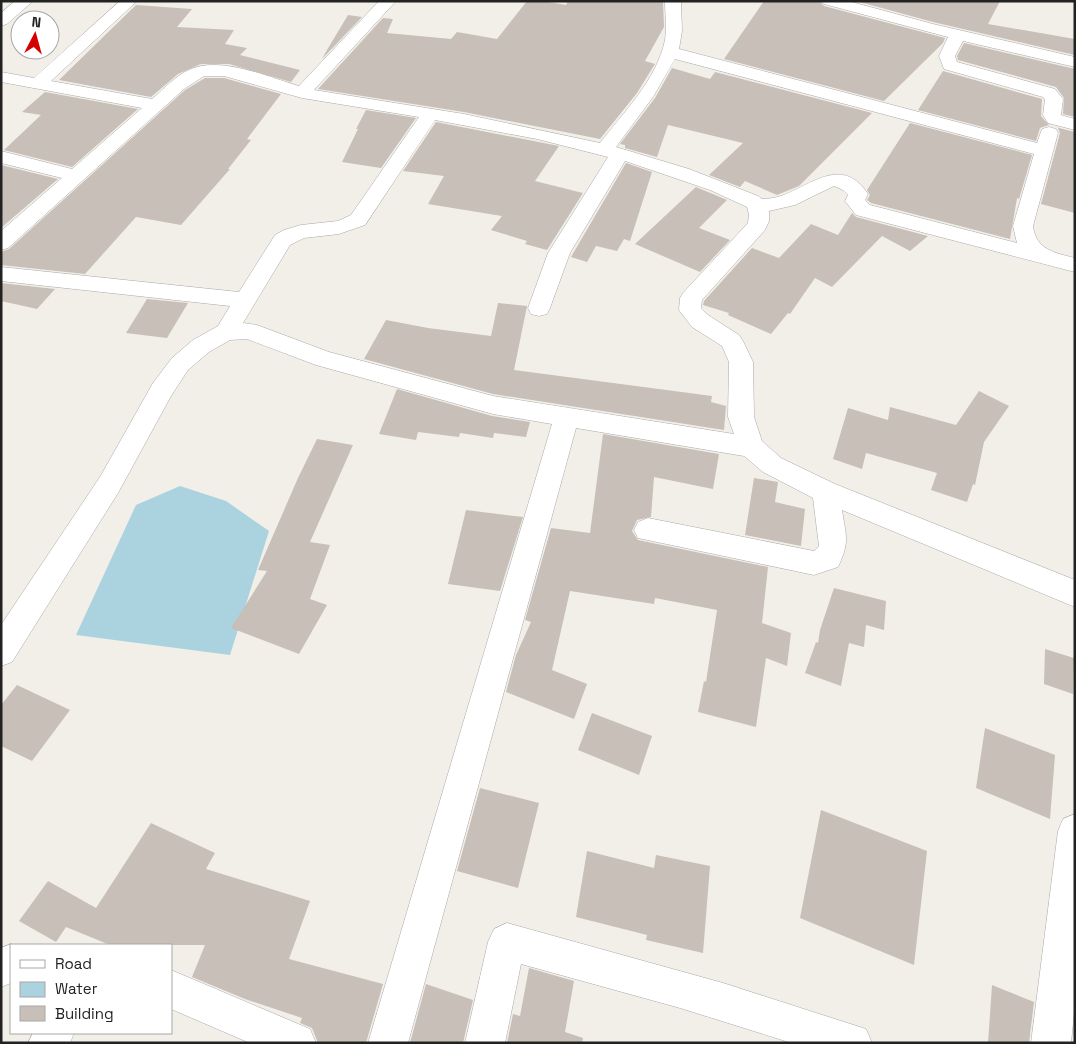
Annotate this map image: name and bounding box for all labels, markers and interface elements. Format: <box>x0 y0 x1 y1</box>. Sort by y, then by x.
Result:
north arrow <box>10 10 60 60</box>
text: N <box>31 13 42 32</box>
legend <box>10 944 172 1034</box>
text: Road <box>55 954 92 973</box>
text: Water <box>55 979 98 998</box>
text: Building <box>55 1004 114 1023</box>

